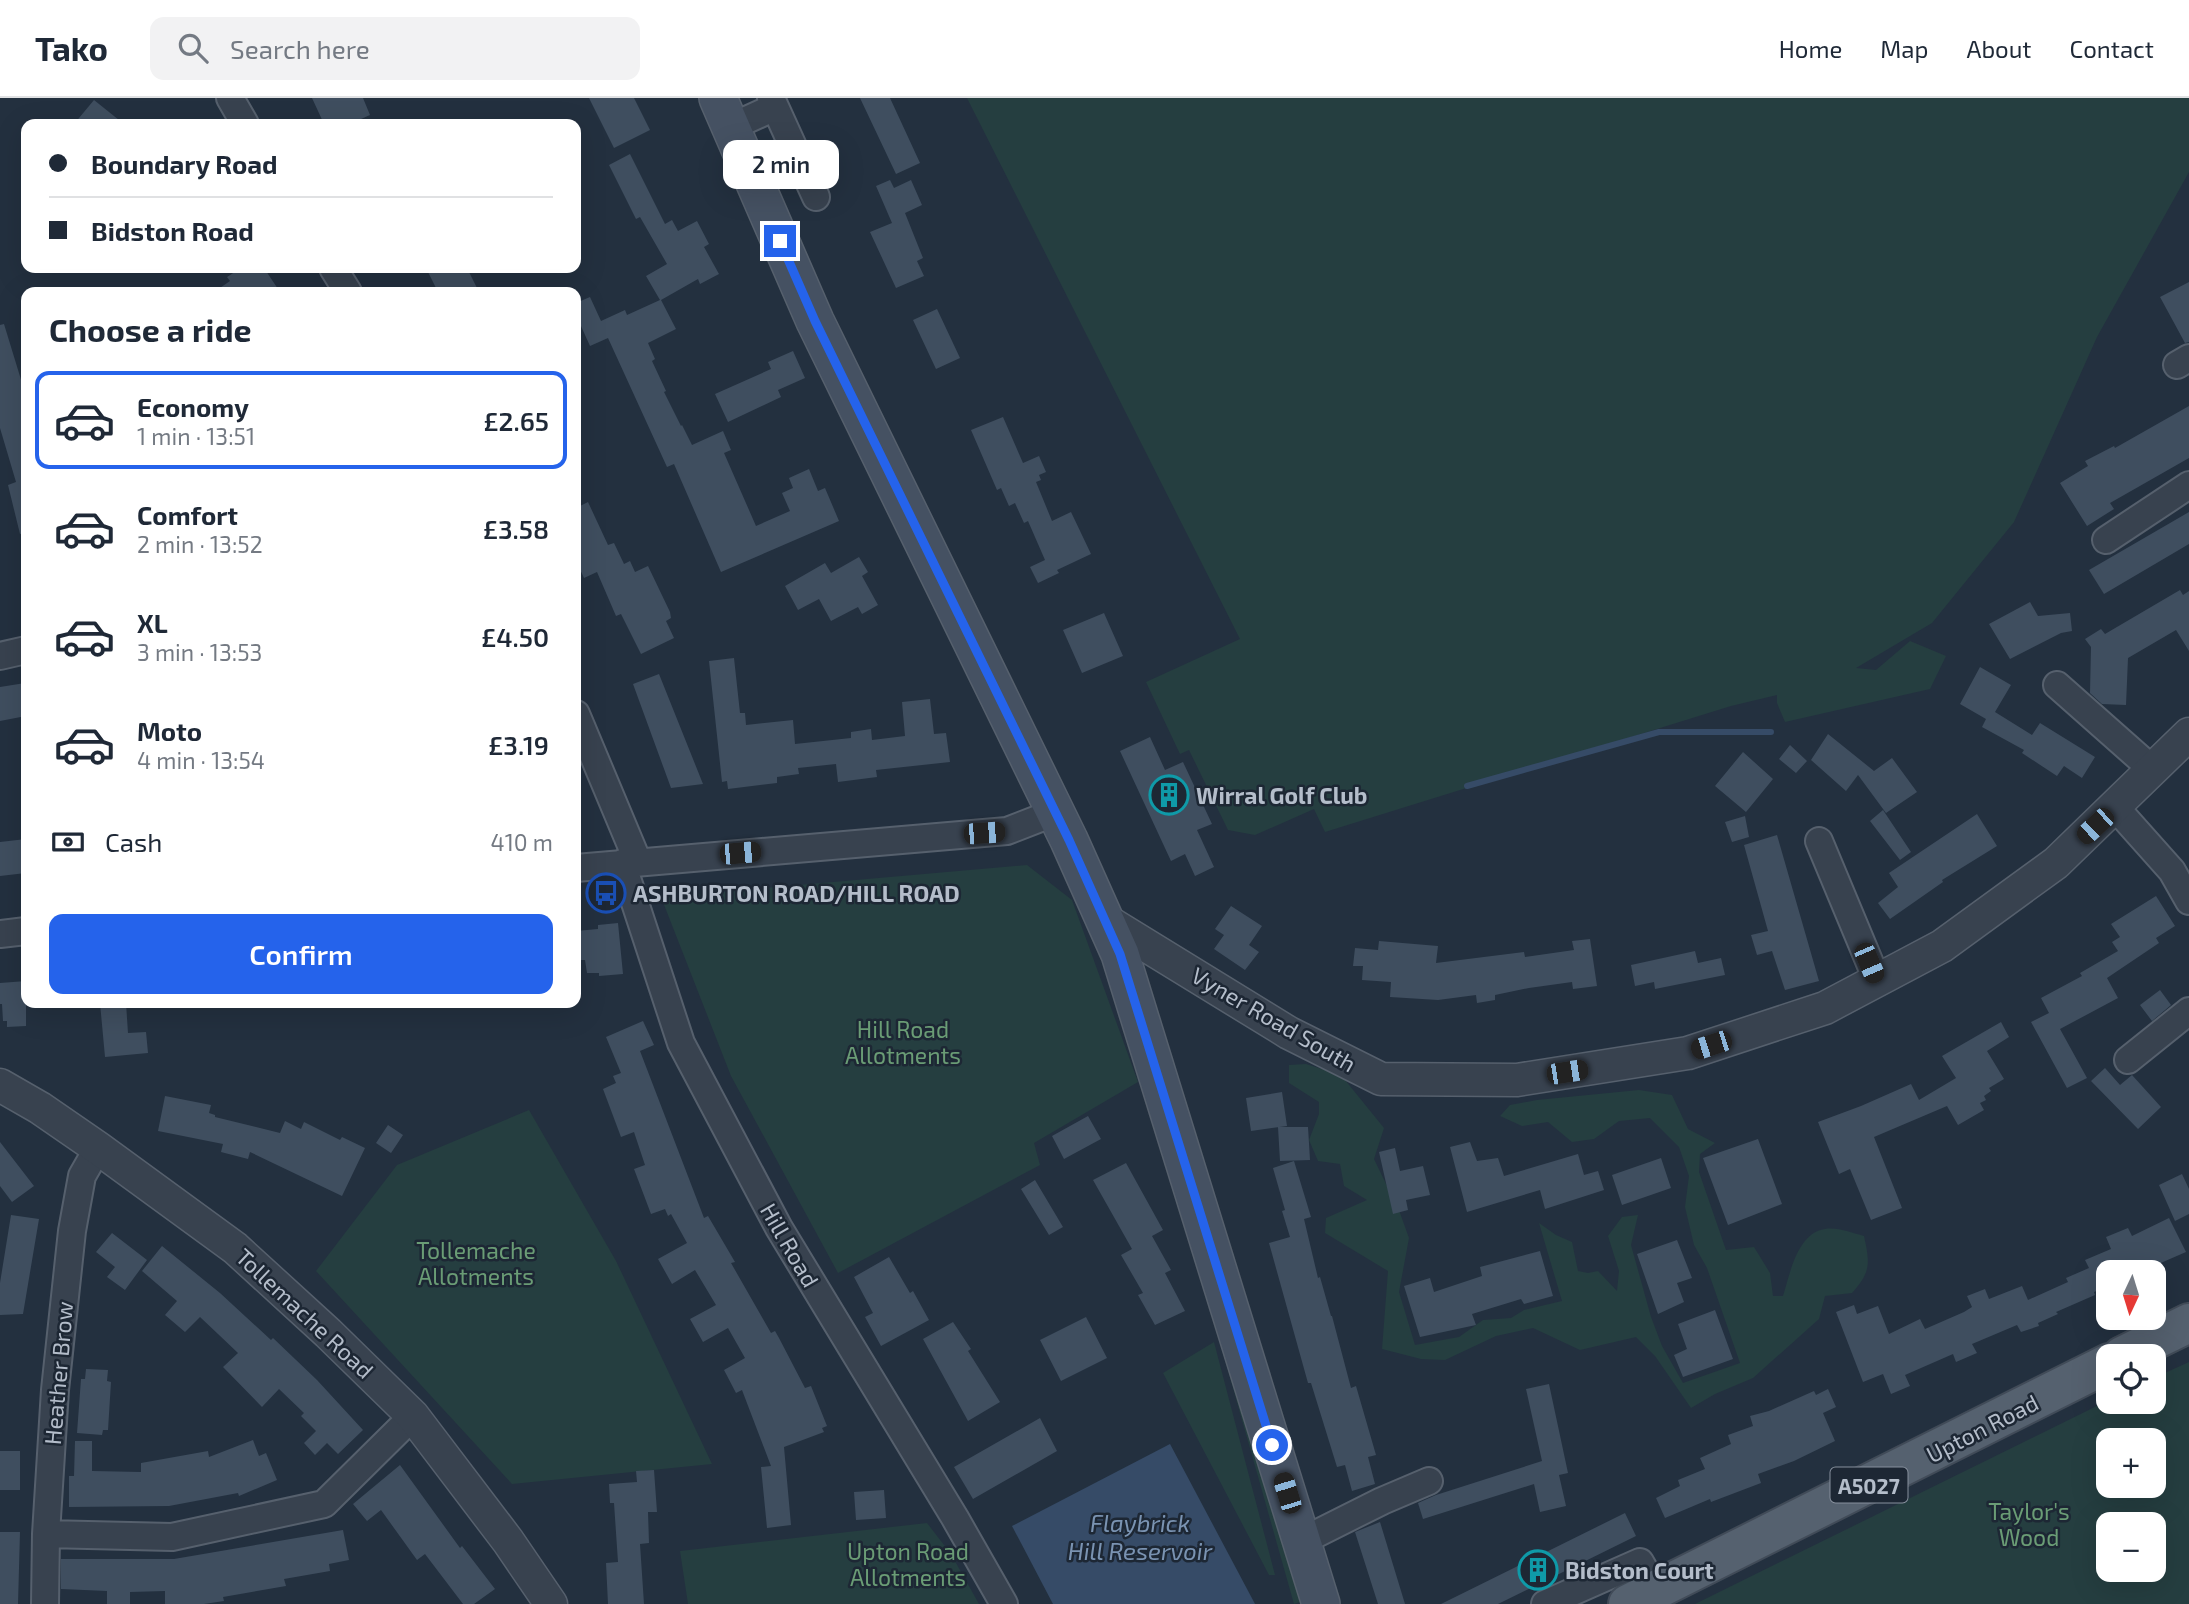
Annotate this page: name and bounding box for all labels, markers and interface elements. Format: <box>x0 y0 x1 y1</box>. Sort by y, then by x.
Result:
search box <box>150 17 640 80</box>
text: Tako <box>35 28 108 68</box>
icon: search <box>174 29 212 67</box>
text: Search here <box>230 33 370 64</box>
text: Home <box>1779 34 1842 63</box>
text: Map <box>1880 34 1928 63</box>
text: About <box>1966 34 2032 63</box>
text: Contact <box>2070 34 2154 63</box>
callout: 2 min <box>722 139 838 188</box>
text: Boundary Road <box>91 148 278 179</box>
text: 2 min <box>752 150 810 178</box>
text: Bidston Road <box>91 215 254 246</box>
route end <box>764 225 796 257</box>
text: Choose a ride <box>49 310 252 348</box>
icon: car <box>53 389 116 452</box>
text: Economy <box>137 391 249 422</box>
text: £2.65 <box>484 405 549 436</box>
text: 1 min · 13:51 <box>137 422 255 450</box>
icon: car <box>53 497 116 560</box>
text: Comfort <box>137 499 238 530</box>
text: £3.58 <box>483 513 549 544</box>
text: 2 min · 13:52 <box>137 530 263 558</box>
icon: car <box>53 605 116 668</box>
text: XL <box>137 607 168 638</box>
text: £4.50 <box>481 621 549 652</box>
text: 3 min · 13:53 <box>137 638 262 666</box>
icon: car <box>53 713 116 776</box>
text: Moto <box>137 715 202 746</box>
text: £3.19 <box>488 729 549 760</box>
text: 4 min · 13:54 <box>137 746 265 774</box>
building icon: Wirral Golf Club <box>1148 774 1190 816</box>
place label: Wirral Golf Club <box>1196 781 1368 809</box>
car <box>2073 804 2118 848</box>
car <box>963 821 1006 845</box>
icon: cash <box>49 823 87 861</box>
text: Cash <box>105 826 162 857</box>
text: 410 m <box>491 828 553 856</box>
car <box>719 841 762 865</box>
bus stop icon: ASHBURTON ROAD/HILL ROAD <box>585 872 627 914</box>
place label: ASHBURTON ROAD/HILL ROAD <box>633 879 960 907</box>
button: Confirm <box>49 914 553 994</box>
car <box>1852 940 1887 986</box>
street label: Vyner Road South <box>1187 961 1361 1077</box>
park label: Hill Road Allotments <box>845 1015 961 1069</box>
car <box>1688 1029 1735 1061</box>
car <box>1545 1058 1590 1086</box>
street label: Hill Road <box>755 1198 825 1292</box>
park label: Tollemache Allotments <box>416 1236 536 1290</box>
street label: Tollemache Road <box>230 1242 380 1384</box>
north arrow <box>2096 1260 2166 1330</box>
map controls <box>2096 1260 2166 1582</box>
street label: Heather Brow <box>38 1300 78 1446</box>
button: locate <box>2096 1344 2166 1414</box>
street label: Upton Road <box>1921 1388 2043 1468</box>
button: + <box>2096 1428 2166 1498</box>
route start <box>1256 1429 1288 1461</box>
road number: A5027 <box>1830 1468 1908 1502</box>
car <box>1271 1470 1304 1516</box>
park label: Taylor's Wood <box>1988 1497 2070 1551</box>
water label: Flaybrick Hill Reservoir <box>1068 1508 1213 1565</box>
button: − <box>2096 1512 2166 1582</box>
park label: Upton Road Allotments <box>847 1537 969 1591</box>
building icon: Bidston Court <box>1517 1549 1559 1591</box>
place label: Bidston Court <box>1565 1556 1714 1584</box>

